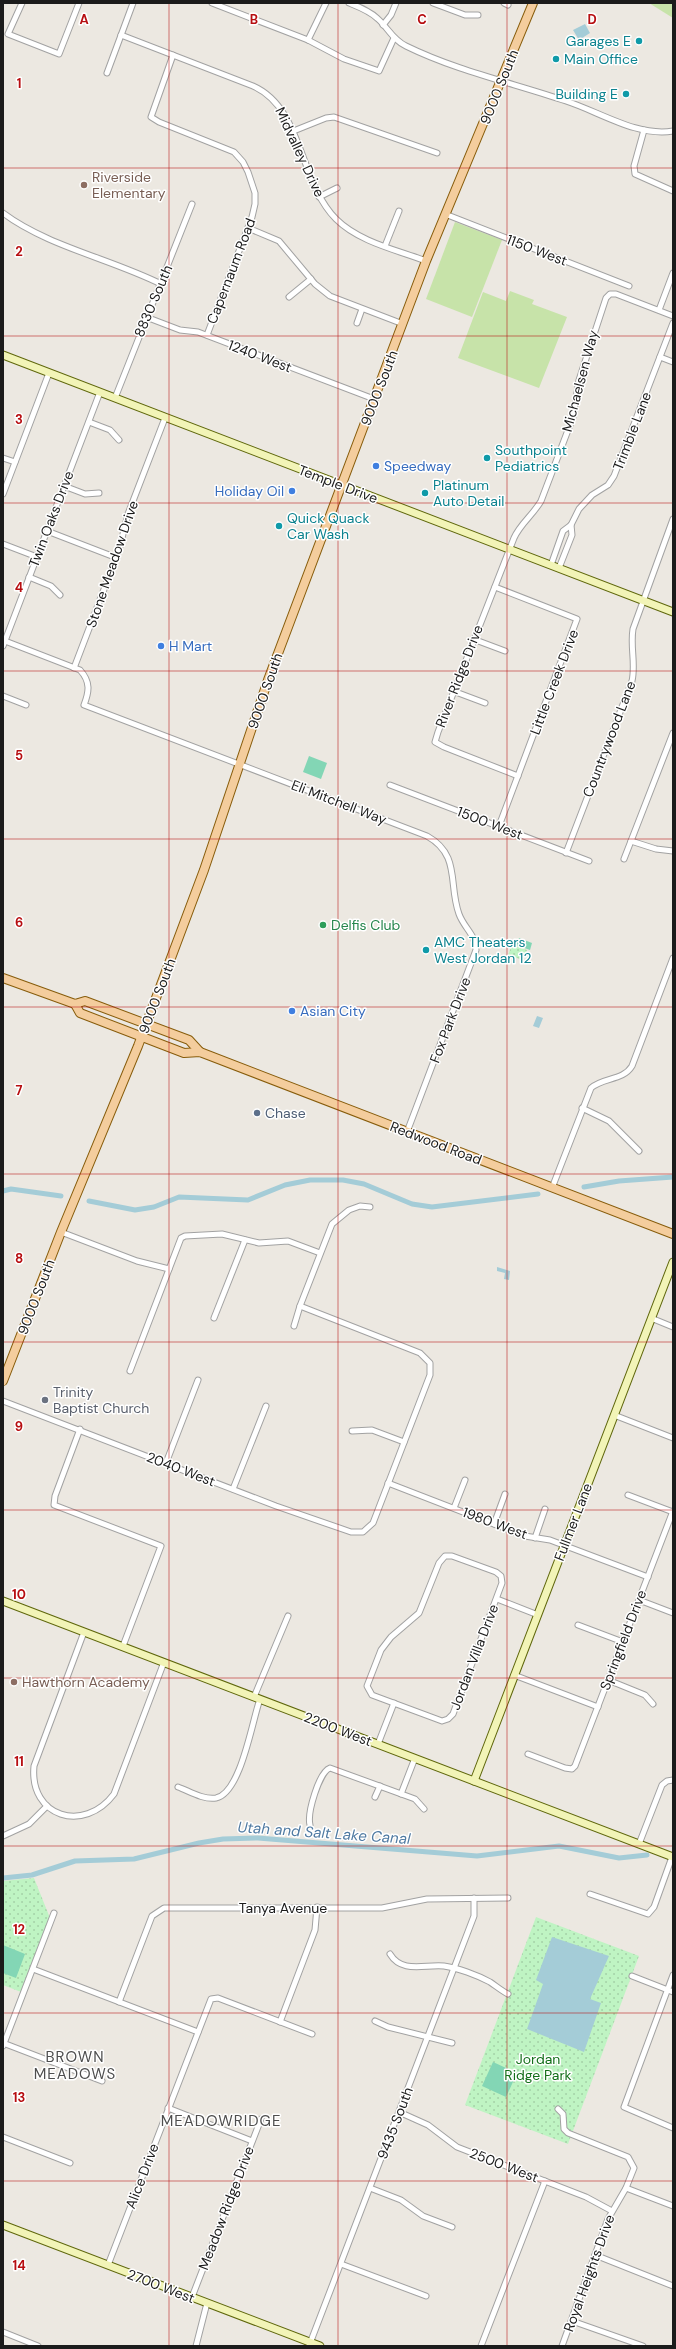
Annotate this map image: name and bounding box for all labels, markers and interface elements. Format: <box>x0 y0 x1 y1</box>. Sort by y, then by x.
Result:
text: A <box>79 11 89 28</box>
text: B <box>250 11 258 28</box>
text: C <box>417 11 427 28</box>
text: D <box>587 11 597 28</box>
place label: Garages E <box>566 32 631 50</box>
marker: Garages E <box>634 36 644 46</box>
street label: 9000 South <box>476 47 522 127</box>
place label: Main Office <box>564 50 638 68</box>
marker: Main Office <box>551 54 561 64</box>
text: 1 <box>17 75 21 92</box>
place label: Building E <box>555 85 618 103</box>
marker: Building E <box>621 89 631 99</box>
street label: Midvalley Drive <box>271 104 329 200</box>
place label: Riverside Elementary <box>92 168 166 202</box>
marker: Riverside Elementary <box>79 180 89 190</box>
street label: Capernaum Road <box>203 215 259 327</box>
street label: 1150 West <box>504 230 570 270</box>
text: 2 <box>15 243 23 260</box>
street label: 8830 South <box>130 262 176 340</box>
street label: Michaelsen Way <box>558 328 602 434</box>
street label: 1240 West <box>225 336 295 376</box>
street label: 9000 South <box>356 348 402 428</box>
street label: Trimble Lane <box>609 389 655 473</box>
text: 3 <box>15 411 23 428</box>
place label: Southpoint Pediatrics <box>495 441 567 475</box>
marker: Southpoint Pediatrics <box>482 453 492 463</box>
place label: Speedway <box>384 457 451 475</box>
street label: Temple Drive <box>296 461 380 507</box>
marker: Speedway <box>371 461 381 471</box>
street label: Twin Oaks Drive <box>24 468 78 570</box>
place label: Platinum Auto Detail <box>433 476 504 510</box>
place label: Holiday Oil <box>215 482 284 500</box>
marker: Holiday Oil <box>287 486 297 496</box>
marker: Platinum Auto Detail <box>420 488 430 498</box>
street label: Stone Meadow Drive <box>82 498 142 630</box>
place label: Quick Quack Car Wash <box>287 509 370 543</box>
marker: Quick Quack Car Wash <box>274 521 284 531</box>
text: 4 <box>15 579 23 596</box>
street label: River Ridge Drive <box>431 622 487 730</box>
street label: Little Creek Drive <box>526 627 582 737</box>
place label: H Mart <box>169 637 212 655</box>
marker: H Mart <box>156 641 166 651</box>
street label: 9000 South <box>244 651 286 731</box>
street label: Countrywood Lane <box>578 678 640 800</box>
text: 5 <box>15 747 23 764</box>
street label: Eli Mitchell Way <box>289 776 389 829</box>
street label: 1500 West <box>455 802 525 844</box>
text: 6 <box>15 914 23 931</box>
place label: Delfis Club <box>331 916 401 934</box>
marker: Delfis Club <box>318 920 328 930</box>
place label: AMC Theaters West Jordan 12 <box>434 933 532 967</box>
marker: AMC Theaters West Jordan 12 <box>421 945 431 955</box>
street label: 9000 South <box>134 956 180 1036</box>
street label: Fox Park Drive <box>425 975 475 1065</box>
place label: Asian City <box>300 1002 366 1020</box>
marker: Asian City <box>287 1006 297 1016</box>
text: 7 <box>16 1082 23 1099</box>
place label: Chase <box>265 1104 306 1122</box>
marker: Chase <box>252 1108 262 1118</box>
street label: Redwood Road <box>388 1117 484 1169</box>
text: 8 <box>15 1250 23 1267</box>
street label: 9000 South <box>13 1257 59 1337</box>
place label: Trinity Baptist Church <box>53 1383 149 1417</box>
marker: Trinity Baptist Church <box>40 1395 50 1405</box>
text: 9 <box>15 1418 23 1435</box>
street label: 2040 West <box>144 1448 218 1490</box>
street label: Fullmer Lane <box>550 1480 596 1564</box>
street label: 1980 West <box>460 1503 530 1543</box>
text: 10 <box>12 1586 26 1603</box>
street label: Springfield Drive <box>596 1587 650 1693</box>
street label: Jordan Villa Drive <box>446 1602 502 1712</box>
place label: Hawthorn Academy <box>22 1673 150 1691</box>
marker: Hawthorn Academy <box>9 1677 19 1687</box>
street label: 2200 West <box>301 1708 375 1750</box>
text: 11 <box>14 1753 24 1770</box>
water label: Utah and Salt Lake Canal <box>237 1817 412 1849</box>
street label: Tanya Avenue <box>239 1899 327 1917</box>
text: 12 <box>13 1921 25 1938</box>
district label: BROWN MEADOWS <box>34 2047 116 2084</box>
park label: Jordan Ridge Park <box>504 2050 572 2084</box>
street label: 9435 South <box>373 2084 417 2162</box>
text: 13 <box>13 2089 25 2106</box>
district label: MEADOWRIDGE <box>161 2111 281 2131</box>
street label: Alice Drive <box>121 2141 163 2211</box>
street label: Meadow Ridge Drive <box>194 2143 258 2273</box>
street label: 2500 West <box>467 2144 541 2186</box>
street label: Royal Heights Drive <box>559 2212 619 2334</box>
text: 14 <box>12 2257 26 2274</box>
street label: 2700 West <box>125 2265 197 2307</box>

